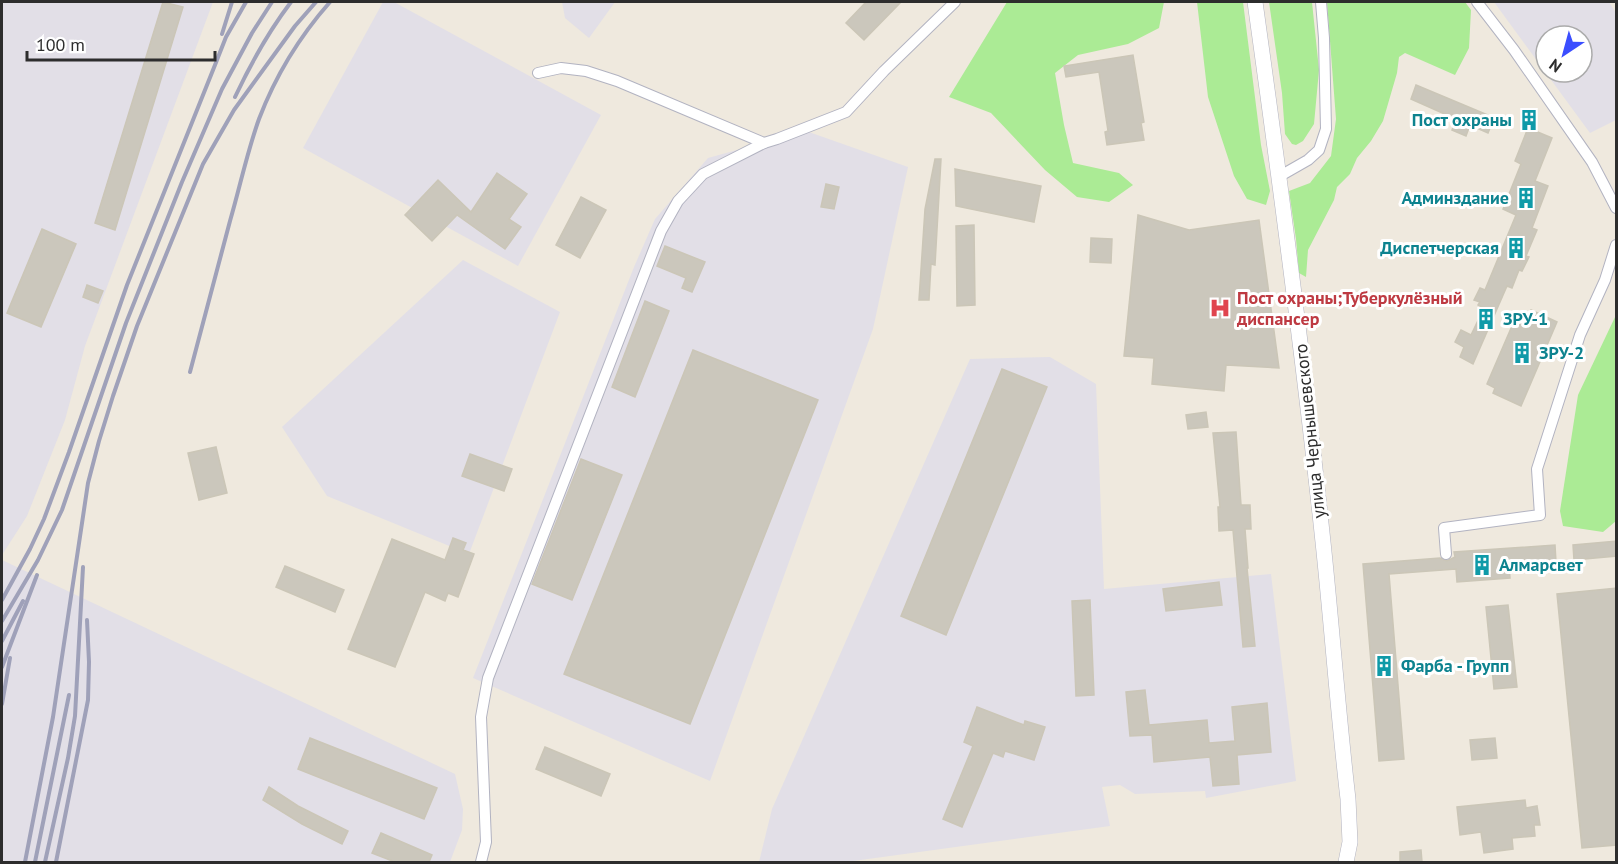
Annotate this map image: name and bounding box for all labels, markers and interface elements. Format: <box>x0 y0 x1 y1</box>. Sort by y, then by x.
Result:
scale bar <box>27 24 214 62</box>
north arrow <box>1534 24 1594 84</box>
text: 100 m <box>36 33 85 56</box>
text: N <box>1545 55 1565 77</box>
place label: Пост охраны <box>1412 108 1512 131</box>
building icon: Пост охраны <box>1517 108 1541 132</box>
place label: Админздание <box>1401 186 1509 209</box>
building icon: Админздание <box>1514 186 1538 210</box>
place label: Диспетчерская <box>1380 236 1499 259</box>
building icon: Диспетчерская <box>1504 236 1528 260</box>
place label: Пост охраны;Туберкулёзный диспансер <box>1236 286 1463 330</box>
hospital icon: Пост охраны;Туберкулёзный диспансер <box>1208 296 1232 320</box>
building icon: ЗРУ-1 <box>1474 307 1498 331</box>
place label: ЗРУ-1 <box>1503 307 1548 330</box>
building icon: ЗРУ-2 <box>1510 341 1534 365</box>
place label: ЗРУ-2 <box>1539 341 1584 364</box>
street label: улица Чернышевского <box>1289 343 1330 520</box>
building icon: Алмарсвет <box>1470 553 1494 577</box>
place label: Алмарсвет <box>1499 553 1583 576</box>
building icon: Фарба - Групп <box>1372 654 1396 678</box>
place label: Фарба - Групп <box>1401 654 1509 677</box>

